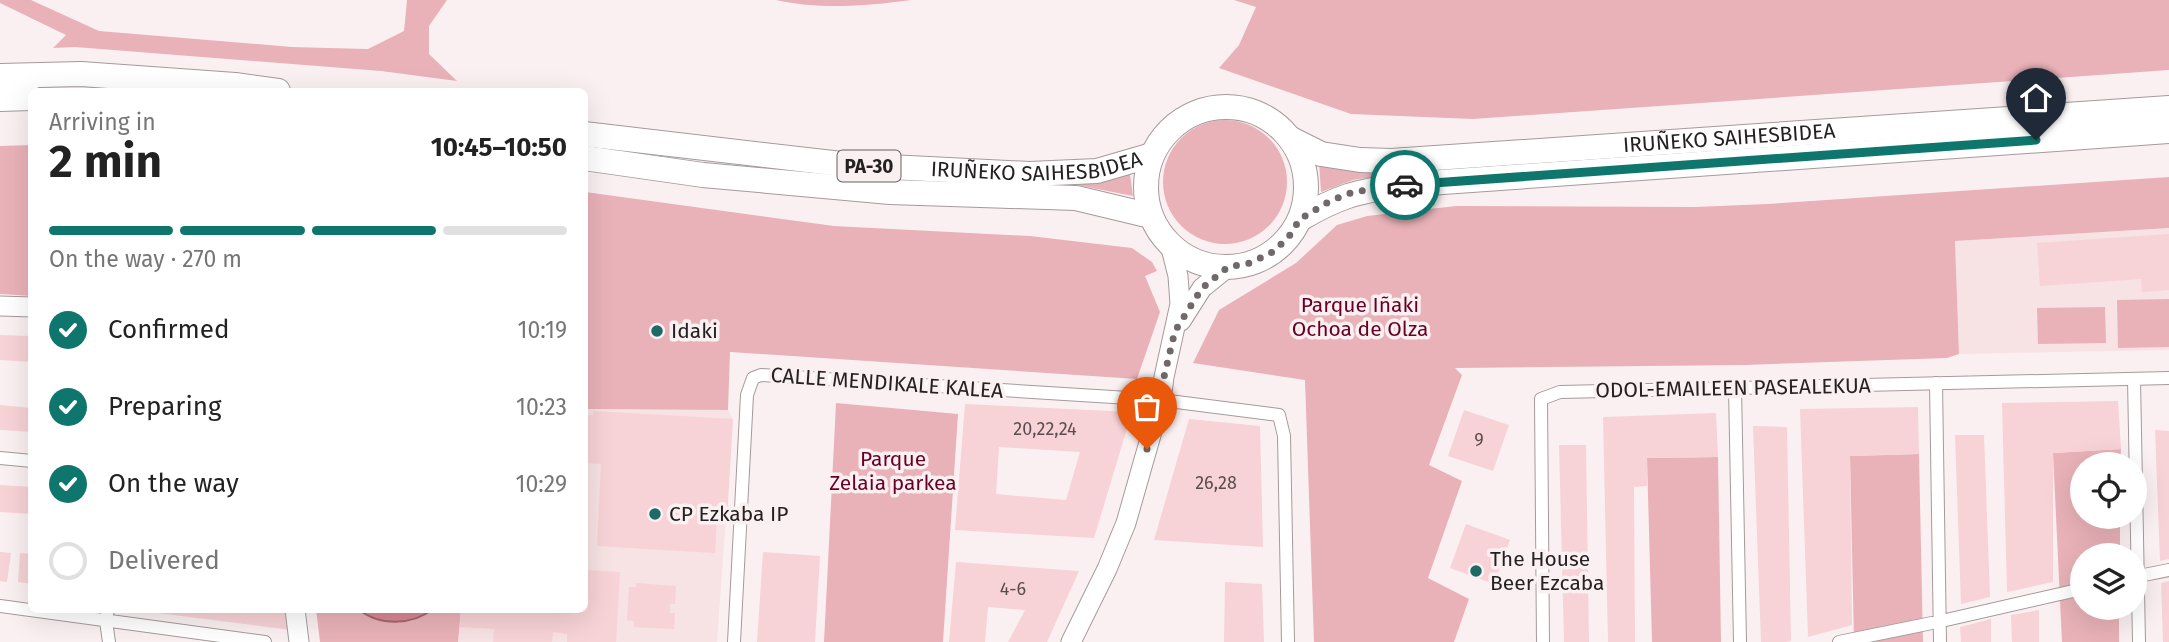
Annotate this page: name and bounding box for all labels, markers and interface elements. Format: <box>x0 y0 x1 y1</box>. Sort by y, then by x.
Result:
pin <box>2006 68 2066 140</box>
icon: home <box>2017 79 2055 117</box>
text: Arriving in <box>49 108 156 136</box>
street label: IRUÑEKO SAIHESBIDEA <box>1622 118 1836 158</box>
text: 10:45–10:50 <box>431 132 567 163</box>
text: 2 min <box>49 134 162 189</box>
street label: IRUÑEKO SAIHESBIDEA <box>930 146 1145 187</box>
road number: PA-30 <box>838 150 900 182</box>
courier <box>1370 150 1440 220</box>
icon: car <box>1386 166 1424 204</box>
text: On the way · 270 m <box>49 245 242 273</box>
park label: Parque Iñaki Ochoa de Olza <box>1292 292 1428 342</box>
icon: check <box>49 311 87 349</box>
text: Confirmed <box>108 314 229 345</box>
text: 10:19 <box>518 316 567 344</box>
place label: Idaki <box>671 318 718 344</box>
marker: Idaki <box>649 323 665 339</box>
street label: CALLE MENDIKALE KALEA <box>770 362 1004 404</box>
street label: ODOL-EMAILEEN PASEALEKUA <box>1595 373 1871 403</box>
pin <box>1117 377 1177 449</box>
icon: check <box>49 388 87 426</box>
icon: bag <box>1128 388 1166 426</box>
text: Preparing <box>108 391 221 422</box>
text: 10:23 <box>516 393 567 421</box>
house number: 20,22,24 <box>1013 418 1077 440</box>
house number: 9 <box>1474 429 1484 451</box>
park label: Parque Zelaia parkea <box>829 446 957 496</box>
map controls <box>2070 452 2147 620</box>
button: locate <box>2070 452 2147 529</box>
icon: check <box>49 465 87 503</box>
text: On the way <box>108 468 239 499</box>
text: 10:29 <box>515 470 567 498</box>
house number: 26,28 <box>1195 472 1237 494</box>
place label: CP Ezkaba IP <box>669 501 788 527</box>
marker: CP Ezkaba IP <box>647 506 663 522</box>
button: layers <box>2070 543 2147 620</box>
text: Delivered <box>108 545 220 576</box>
place label: The House Beer Ezcaba <box>1490 546 1605 596</box>
marker: The House Beer Ezcaba <box>1468 563 1484 579</box>
house number: 4-6 <box>1000 578 1026 600</box>

